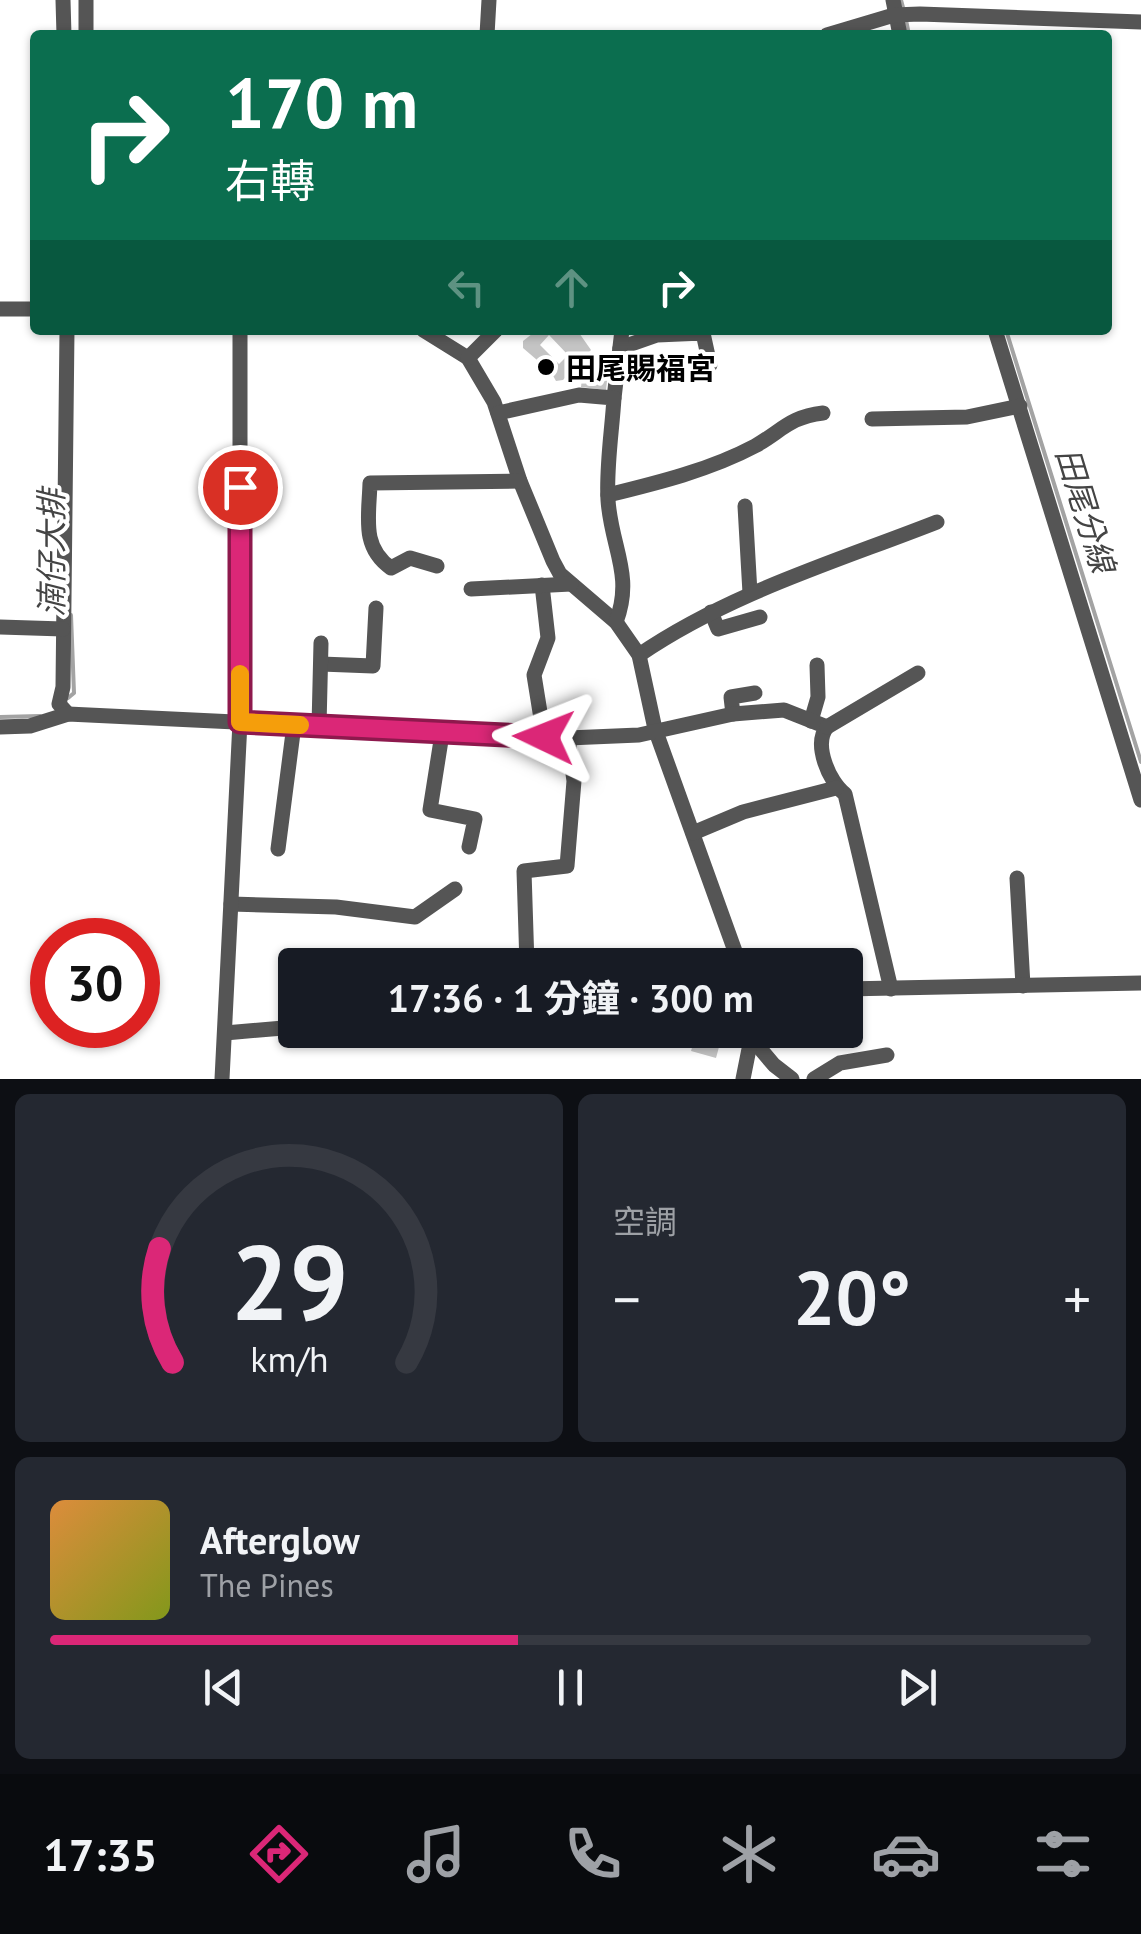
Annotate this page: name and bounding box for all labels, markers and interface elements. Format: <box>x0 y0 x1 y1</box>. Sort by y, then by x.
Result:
text: 170 m <box>225 57 418 147</box>
icon: right <box>60 70 190 200</box>
text: 右轉 <box>225 151 315 209</box>
icon: left <box>439 260 494 315</box>
icon: ahead <box>544 260 599 315</box>
icon: right <box>649 260 704 315</box>
place label: 田尾賜福宮 <box>566 348 716 387</box>
marker: 田尾賜福宮 <box>535 356 557 378</box>
water label: 田尾分線 <box>1047 443 1126 580</box>
pin <box>198 445 283 530</box>
icon: arrive <box>213 460 268 515</box>
water label: 湳仔大排 <box>30 485 72 617</box>
position arrow <box>492 685 596 789</box>
speed limit sign: 30 <box>30 918 160 1048</box>
text: 17:36 · 1 分鐘 · 300 m <box>387 973 754 1022</box>
text: 空調 <box>613 1200 677 1242</box>
text: 29 <box>230 1214 348 1349</box>
text: 20° <box>793 1249 911 1346</box>
text: − <box>613 1263 641 1334</box>
text: + <box>1063 1263 1091 1334</box>
text: km/h <box>250 1336 328 1382</box>
text: Afterglow <box>200 1515 360 1564</box>
text: The Pines <box>200 1564 334 1606</box>
icon: previous <box>196 1660 251 1715</box>
icon: pause <box>543 1660 598 1715</box>
icon: next <box>890 1660 945 1715</box>
icon: directions <box>244 1819 314 1889</box>
icon: music <box>401 1819 471 1889</box>
icon: phone <box>558 1819 628 1889</box>
icon: climate <box>714 1819 784 1889</box>
icon: car <box>871 1819 941 1889</box>
icon: filters <box>1028 1819 1098 1889</box>
text: 17:35 <box>43 1825 158 1883</box>

